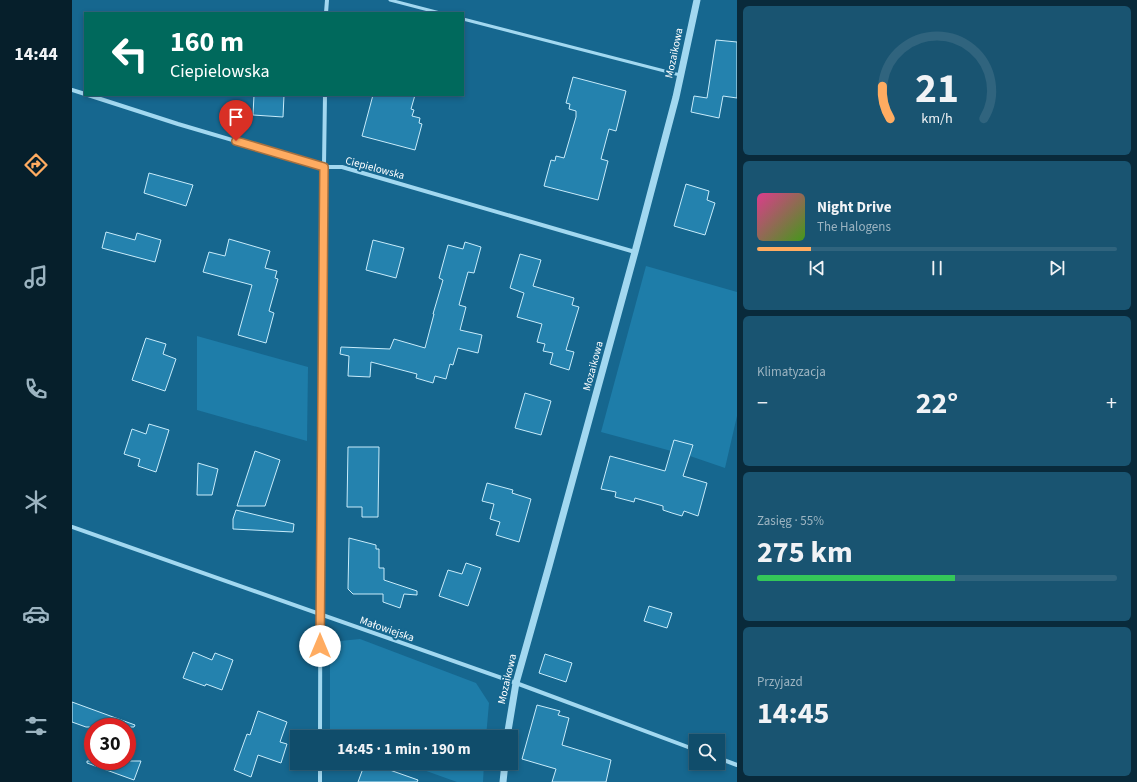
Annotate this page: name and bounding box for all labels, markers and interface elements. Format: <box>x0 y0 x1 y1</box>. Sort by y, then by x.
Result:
text: 160 m <box>170 22 244 62</box>
street label: Mozaikowa <box>661 26 687 80</box>
icon: left <box>104 28 156 80</box>
text: 14:44 <box>14 42 58 67</box>
text: 21 <box>915 58 959 118</box>
text: Ciepielowska <box>170 59 270 84</box>
pin <box>219 100 253 141</box>
icon: arrive <box>225 106 247 128</box>
text: km/h <box>921 107 953 128</box>
icon: directions <box>22 151 50 179</box>
street label: Ciepielowska <box>344 153 406 183</box>
text: Night Drive <box>817 197 892 218</box>
text: The Halogens <box>817 218 891 236</box>
icon: previous <box>806 257 828 279</box>
icon: pause <box>926 257 948 279</box>
icon: next <box>1046 257 1068 279</box>
icon: music <box>22 263 50 291</box>
street label: Mozaikowa <box>579 339 607 393</box>
text: Klimatyzacja <box>757 363 826 381</box>
icon: phone <box>22 375 50 403</box>
text: 22° <box>916 382 958 425</box>
text: − <box>757 387 768 419</box>
text: + <box>1106 387 1117 419</box>
icon: climate <box>22 488 50 516</box>
text: Zasięg · 55% <box>757 512 824 530</box>
text: 275 km <box>757 531 853 574</box>
icon: car <box>22 600 50 628</box>
street label: Małowiejska <box>358 613 416 645</box>
position arrow <box>299 625 341 667</box>
street label: Mozaikowa <box>494 652 520 706</box>
text: Przyjazd <box>757 673 803 691</box>
text: 14:45 <box>757 692 829 735</box>
icon: filters <box>22 712 50 740</box>
speed limit sign: 30 <box>84 718 136 770</box>
map controls <box>689 734 725 770</box>
button: search <box>689 734 725 770</box>
text: 14:45 · 1 min · 190 m <box>337 739 471 760</box>

